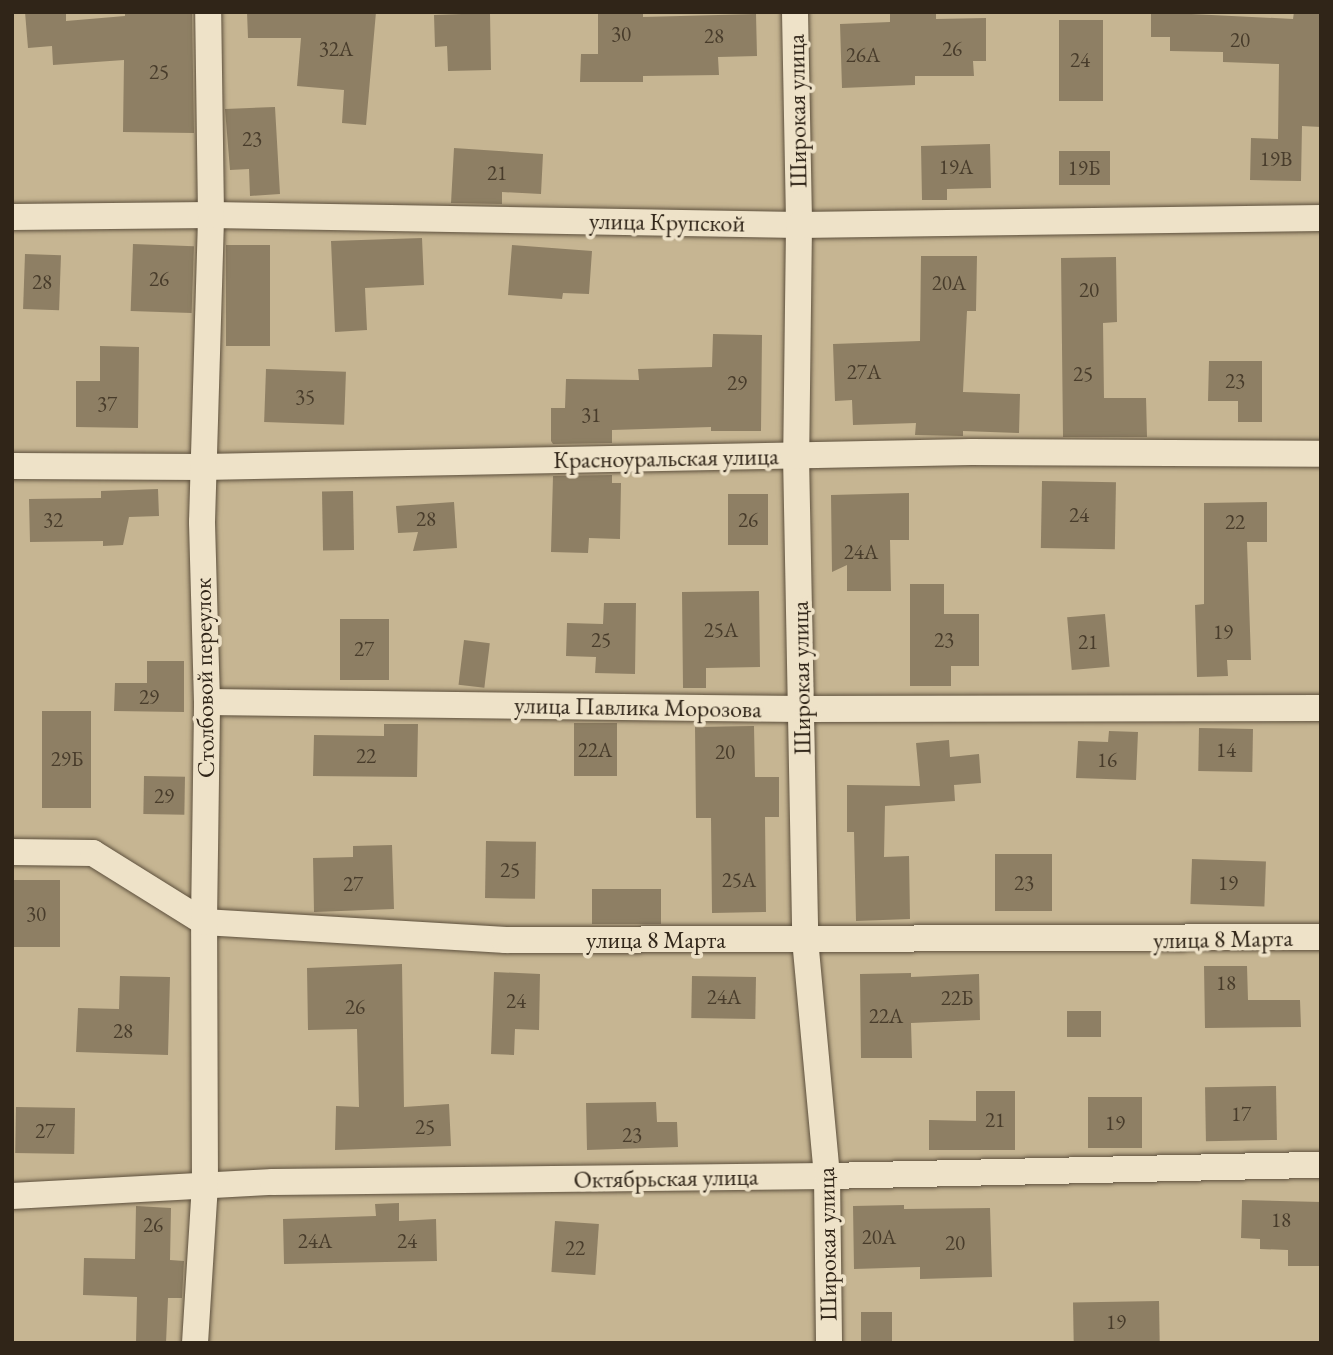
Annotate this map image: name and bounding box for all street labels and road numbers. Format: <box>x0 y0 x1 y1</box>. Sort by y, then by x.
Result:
street label: Широкая улица <box>781 34 813 188</box>
street label: улица Крупской <box>589 206 745 238</box>
street label: Красноуральская улица <box>553 442 779 474</box>
street label: Столбовой переулок <box>188 578 220 778</box>
street label: Широкая улица <box>785 601 817 755</box>
street label: улица Павлика Морозова <box>514 690 762 724</box>
street label: улица 8 Марта <box>1153 923 1293 955</box>
street label: улица 8 Марта <box>586 926 726 954</box>
street label: Октябрьская улица <box>573 1162 759 1194</box>
street label: Широкая улица <box>811 1167 843 1321</box>

